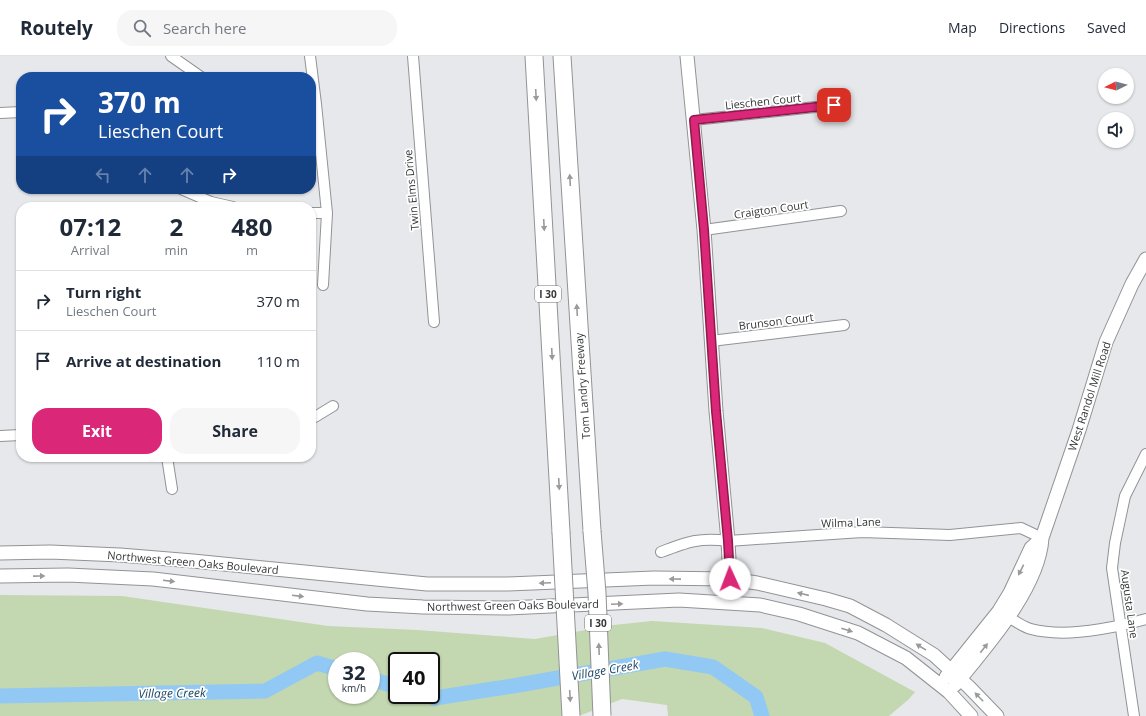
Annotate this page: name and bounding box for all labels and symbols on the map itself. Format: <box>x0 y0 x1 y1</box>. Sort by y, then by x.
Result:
north arrow <box>1098 68 1134 104</box>
pin <box>817 88 851 122</box>
one-way arrow <box>533 89 540 101</box>
street label: Lieschen Court <box>724 90 802 112</box>
street label: Twin Elms Drive <box>400 149 422 231</box>
one-way arrow <box>566 174 573 186</box>
street label: Craigton Court <box>733 196 809 222</box>
one-way arrow <box>540 219 547 231</box>
road number: I 30 <box>535 286 561 302</box>
one-way arrow <box>574 304 581 316</box>
street label: Brunson Court <box>738 309 814 333</box>
street label: Tom Landry Freeway <box>571 332 593 440</box>
street label: West Randol Mill Road <box>1064 339 1114 453</box>
one-way arrow <box>548 348 555 360</box>
one-way arrow <box>555 478 562 490</box>
street label: Wilma Lane <box>821 513 881 531</box>
street label: Northwest Green Oaks Boulevard <box>107 547 279 577</box>
position arrow <box>709 558 751 600</box>
one-way arrow <box>1018 564 1024 575</box>
street label: Augusta Lane <box>1118 569 1142 639</box>
one-way arrow <box>33 572 45 579</box>
one-way arrow <box>669 575 681 582</box>
one-way arrow <box>163 578 175 584</box>
one-way arrow <box>538 580 551 586</box>
one-way arrow <box>797 590 809 596</box>
one-way arrow <box>292 593 304 599</box>
street label: Northwest Green Oaks Boulevard <box>427 596 599 614</box>
one-way arrow <box>611 600 623 607</box>
road number: I 30 <box>585 615 611 631</box>
one-way arrow <box>841 627 853 633</box>
one-way arrow <box>596 642 602 655</box>
one-way arrow <box>915 643 927 650</box>
one-way arrow <box>980 643 989 654</box>
speed limit sign: 40 <box>388 652 440 704</box>
water label: Village Creek <box>570 656 641 684</box>
water label: Village Creek <box>138 684 207 702</box>
one-way arrow <box>567 690 573 703</box>
one-way arrow <box>974 692 984 702</box>

